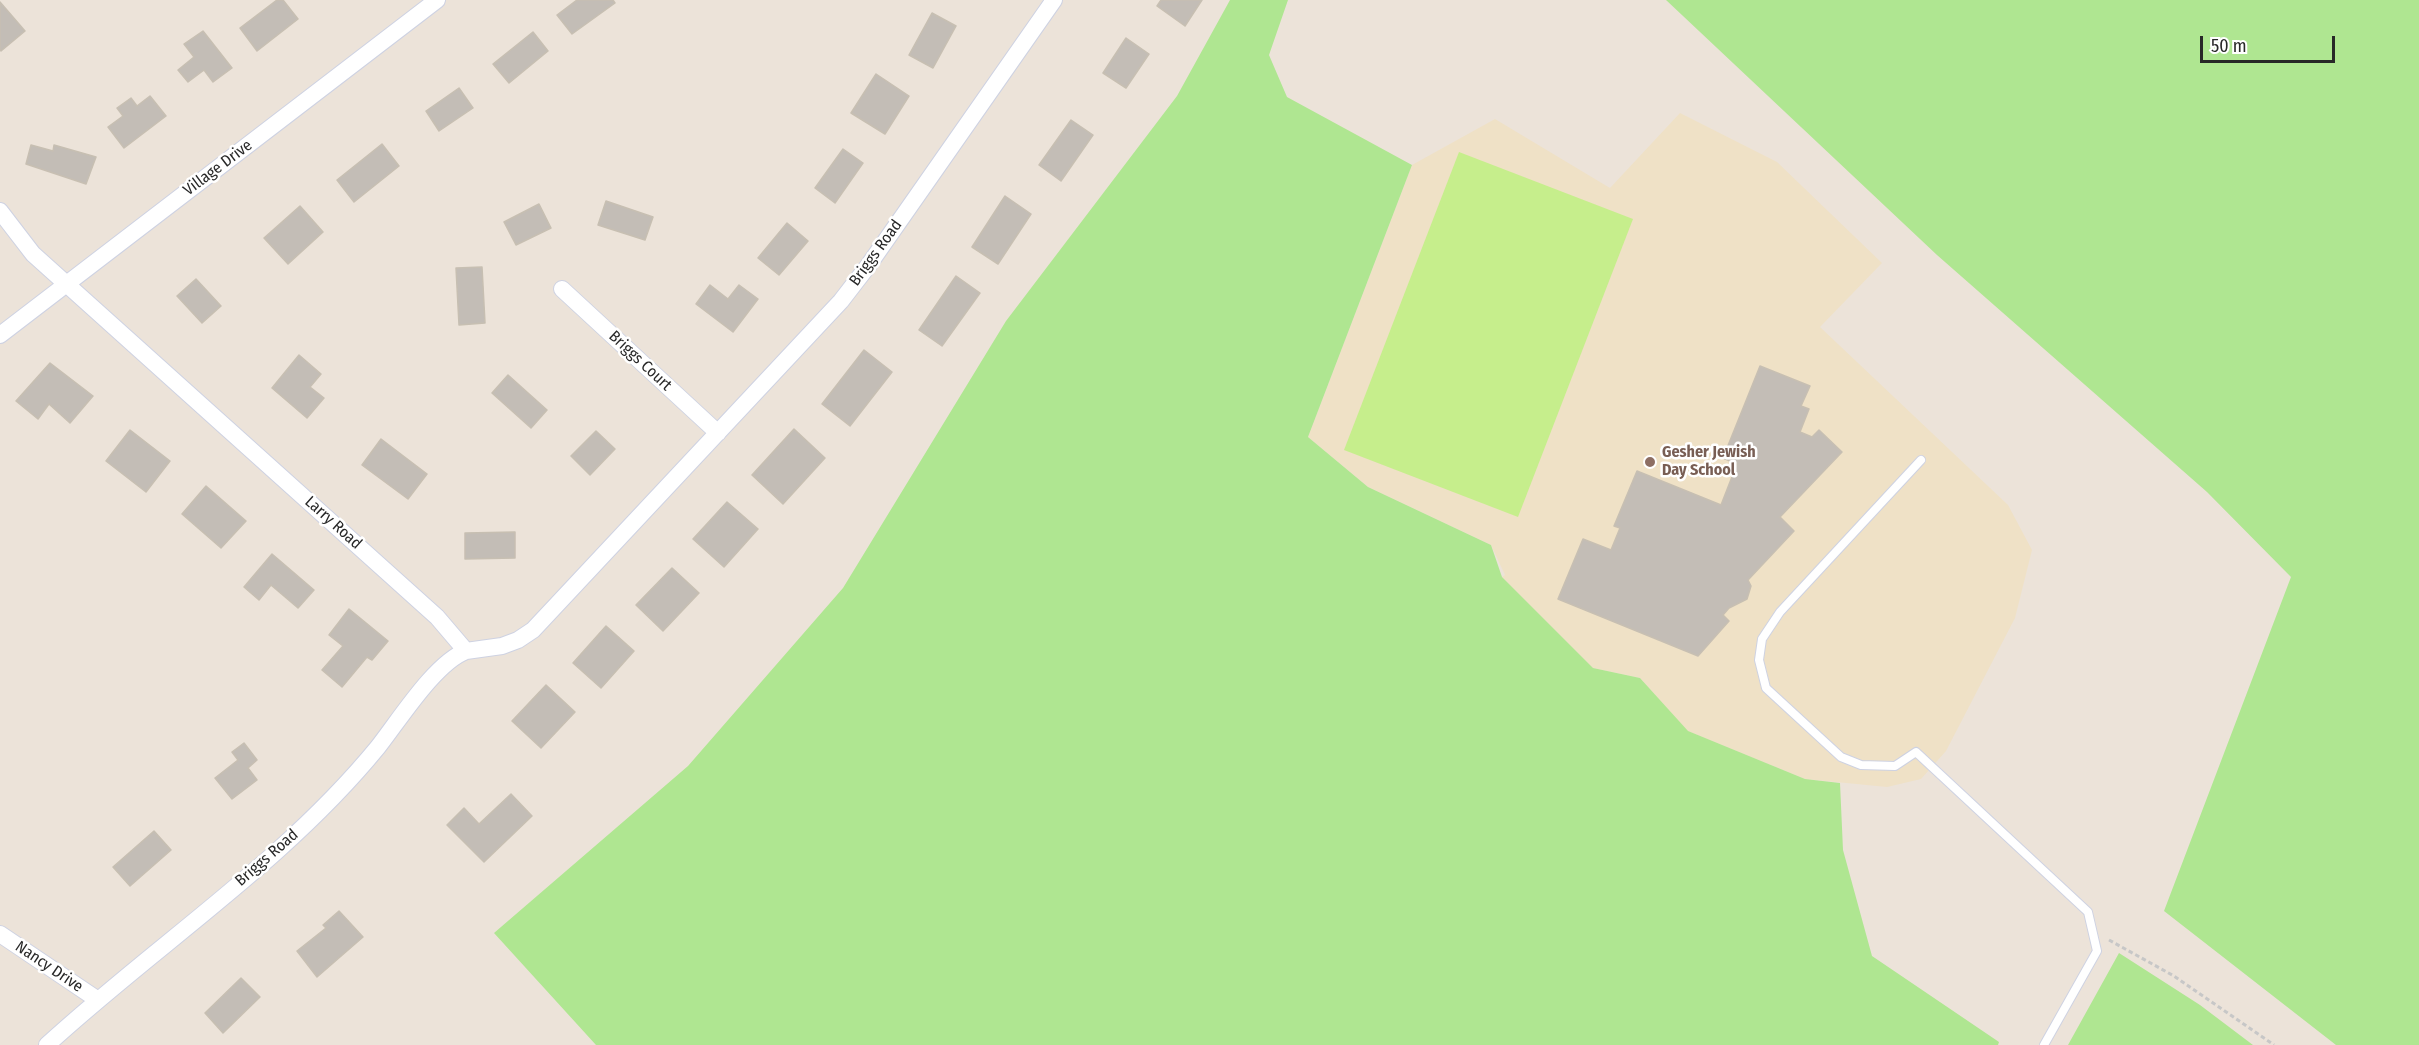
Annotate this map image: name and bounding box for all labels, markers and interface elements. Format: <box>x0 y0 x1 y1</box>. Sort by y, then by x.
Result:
scale bar <box>2203 24 2338 62</box>
text: 50 m <box>2211 35 2247 57</box>
street label: Village Drive <box>180 136 256 200</box>
street label: Briggs Road <box>846 216 906 290</box>
street label: Briggs Court <box>604 327 676 395</box>
place label: Gesher Jewish Day School <box>1662 443 1756 481</box>
marker: Gesher Jewish Day School <box>1643 455 1657 469</box>
street label: Larry Road <box>301 492 365 554</box>
street label: Briggs Road <box>232 825 302 891</box>
street label: Nancy Drive <box>11 937 87 997</box>

